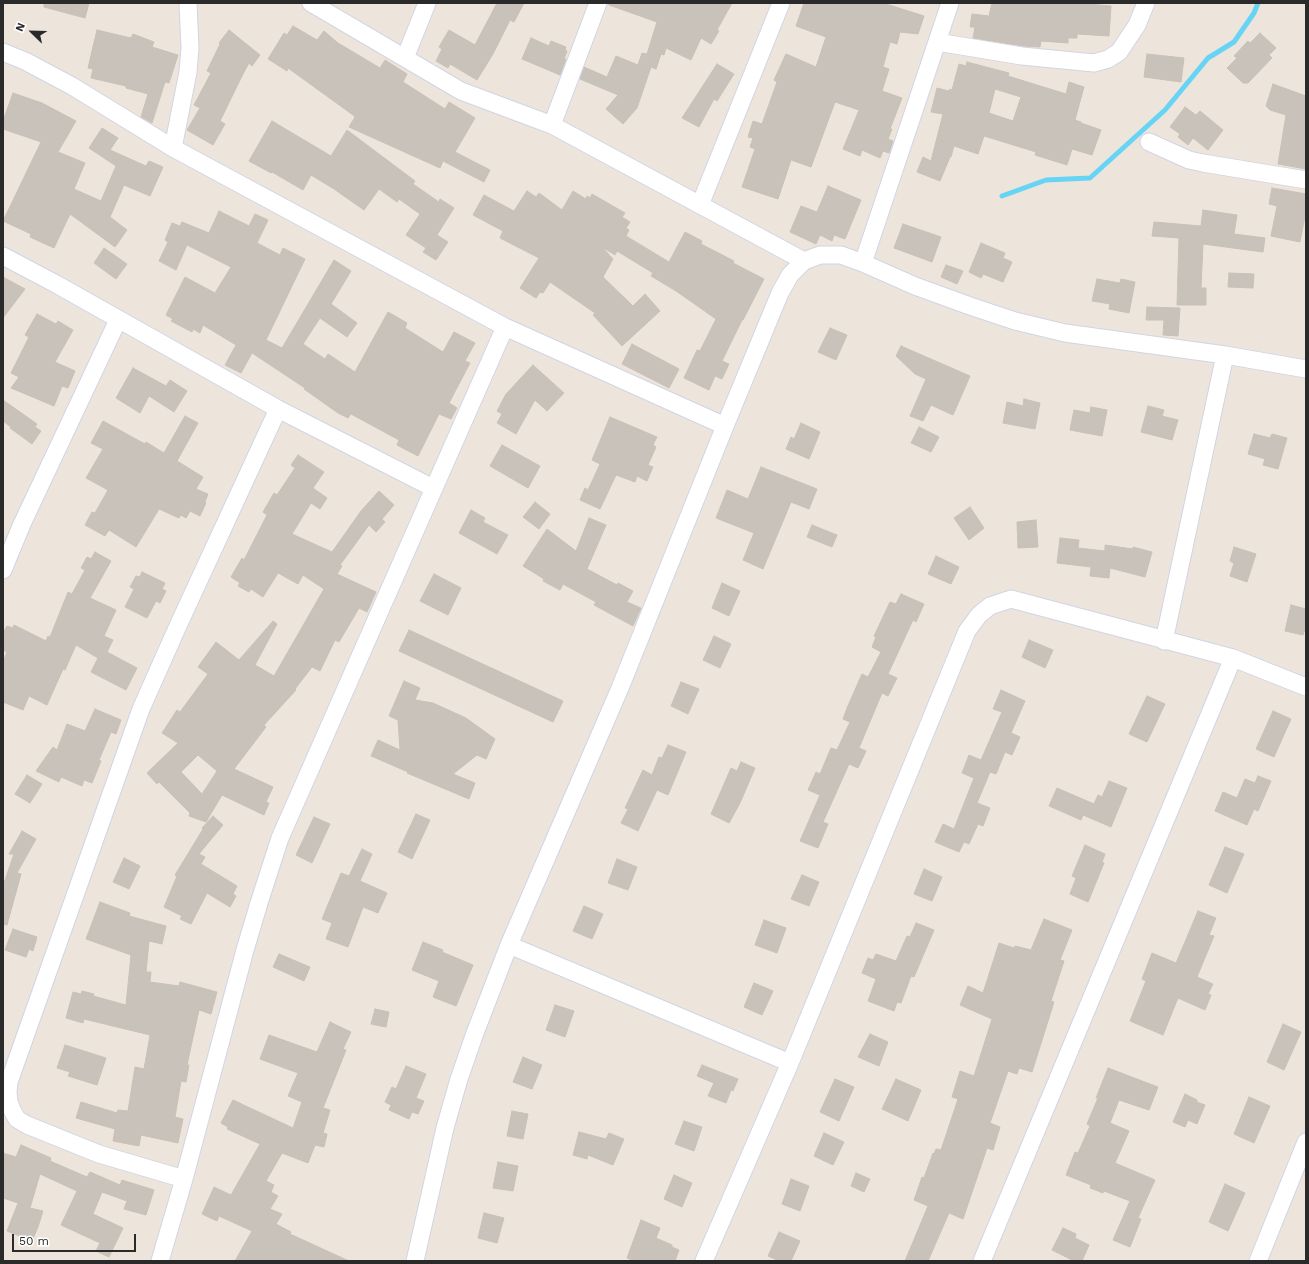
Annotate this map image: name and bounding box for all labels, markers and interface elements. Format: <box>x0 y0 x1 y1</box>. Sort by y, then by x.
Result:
north arrow <box>12 12 52 52</box>
text: N <box>13 21 28 33</box>
scale bar <box>14 1226 138 1252</box>
text: 50 m <box>19 1234 49 1248</box>

